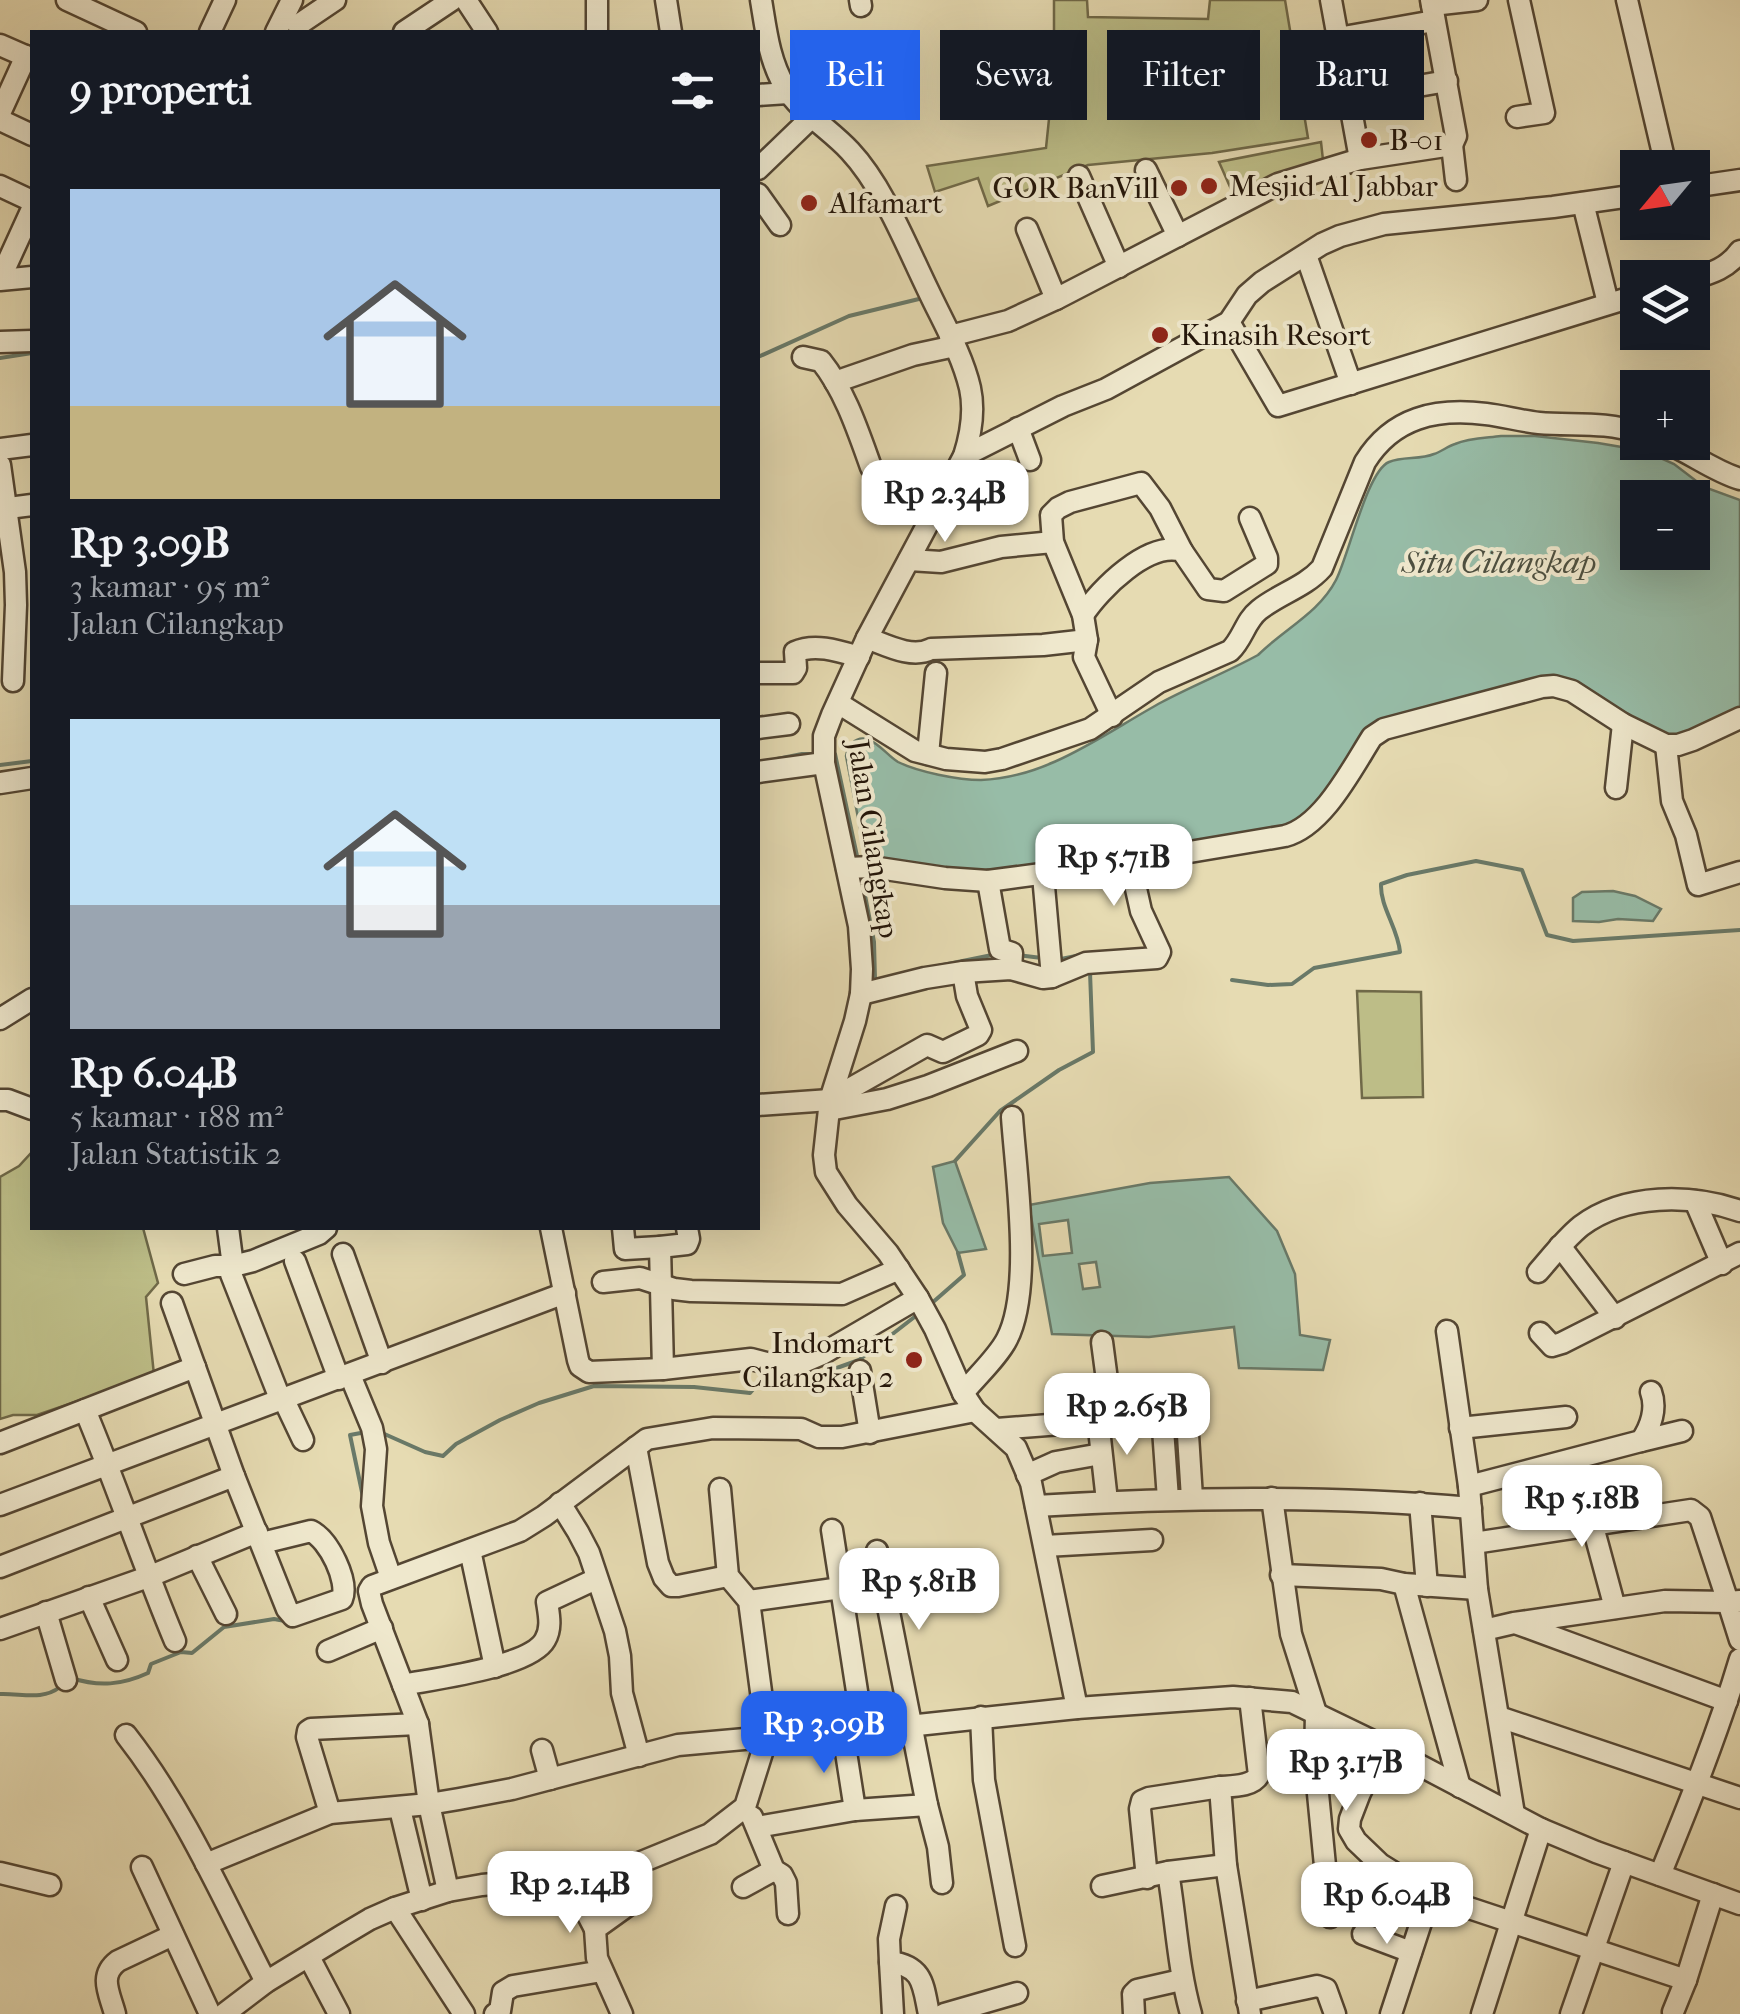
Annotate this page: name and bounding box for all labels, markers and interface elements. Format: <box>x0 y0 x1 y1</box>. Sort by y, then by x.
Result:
chip: Beli <box>790 30 920 120</box>
chip: Sewa <box>940 30 1087 120</box>
chip: Filter <box>1107 30 1260 120</box>
chip: Baru <box>1280 30 1424 120</box>
icon: filters <box>665 63 720 118</box>
text: 9 properti <box>70 66 252 115</box>
place label: B-01 <box>1389 123 1443 158</box>
marker: B-01 <box>1358 129 1380 151</box>
north arrow <box>1620 150 1710 240</box>
map controls <box>1620 150 1710 570</box>
place label: Mesjid Al Jabbar <box>1229 169 1438 204</box>
place label: GOR BanVill <box>993 171 1159 206</box>
marker: Mesjid Al Jabbar <box>1198 175 1220 197</box>
marker: GOR BanVill <box>1168 177 1190 199</box>
place label: Alfamart <box>828 186 943 221</box>
marker: Alfamart <box>798 192 820 214</box>
icon: home <box>305 254 485 434</box>
button: layers <box>1620 260 1710 350</box>
place label: Kinasih Resort <box>1180 318 1371 353</box>
marker: Kinasih Resort <box>1149 324 1171 346</box>
button: + <box>1620 370 1710 460</box>
pin: Rp 2.34B <box>842 460 1048 545</box>
text: Rp 2.34B <box>884 474 1006 511</box>
button: − <box>1620 480 1710 570</box>
text: Rp 3.09B <box>70 519 230 568</box>
water label: Situ Cilangkap <box>1400 544 1597 581</box>
text: 3 kamar · 95 m² <box>70 568 269 605</box>
text: Jalan Cilangkap <box>70 605 284 642</box>
street label: Jalan Cilangkap <box>840 735 906 941</box>
icon: home <box>305 784 485 964</box>
pin: Rp 5.71B <box>1011 824 1217 909</box>
text: Rp 5.71B <box>1057 838 1171 875</box>
text: Rp 6.04B <box>70 1049 238 1098</box>
text: 5 kamar · 188 m² <box>70 1098 283 1135</box>
text: Jalan Statistik 2 <box>70 1135 281 1172</box>
place label: Indomart Cilangkap 2 <box>742 1326 894 1395</box>
marker: Indomart Cilangkap 2 <box>903 1349 925 1371</box>
pin: Rp 2.65B <box>1024 1373 1230 1458</box>
text: Rp 2.65B <box>1066 1387 1188 1424</box>
pin: Rp 5.18B <box>1479 1465 1685 1550</box>
text: Rp 5.18B <box>1524 1479 1640 1516</box>
pin: Rp 5.81B <box>816 1548 1022 1633</box>
text: Rp 5.81B <box>861 1562 977 1599</box>
pin: Rp 3.09B <box>721 1691 927 1776</box>
text: Rp 3.09B <box>763 1705 885 1742</box>
pin: Rp 3.17B <box>1243 1729 1449 1814</box>
text: Rp 3.17B <box>1289 1743 1403 1780</box>
pin: Rp 2.14B <box>467 1851 673 1936</box>
pin: Rp 6.04B <box>1284 1862 1490 1947</box>
text: Rp 2.14B <box>509 1865 631 1902</box>
text: Rp 6.04B <box>1323 1876 1451 1913</box>

